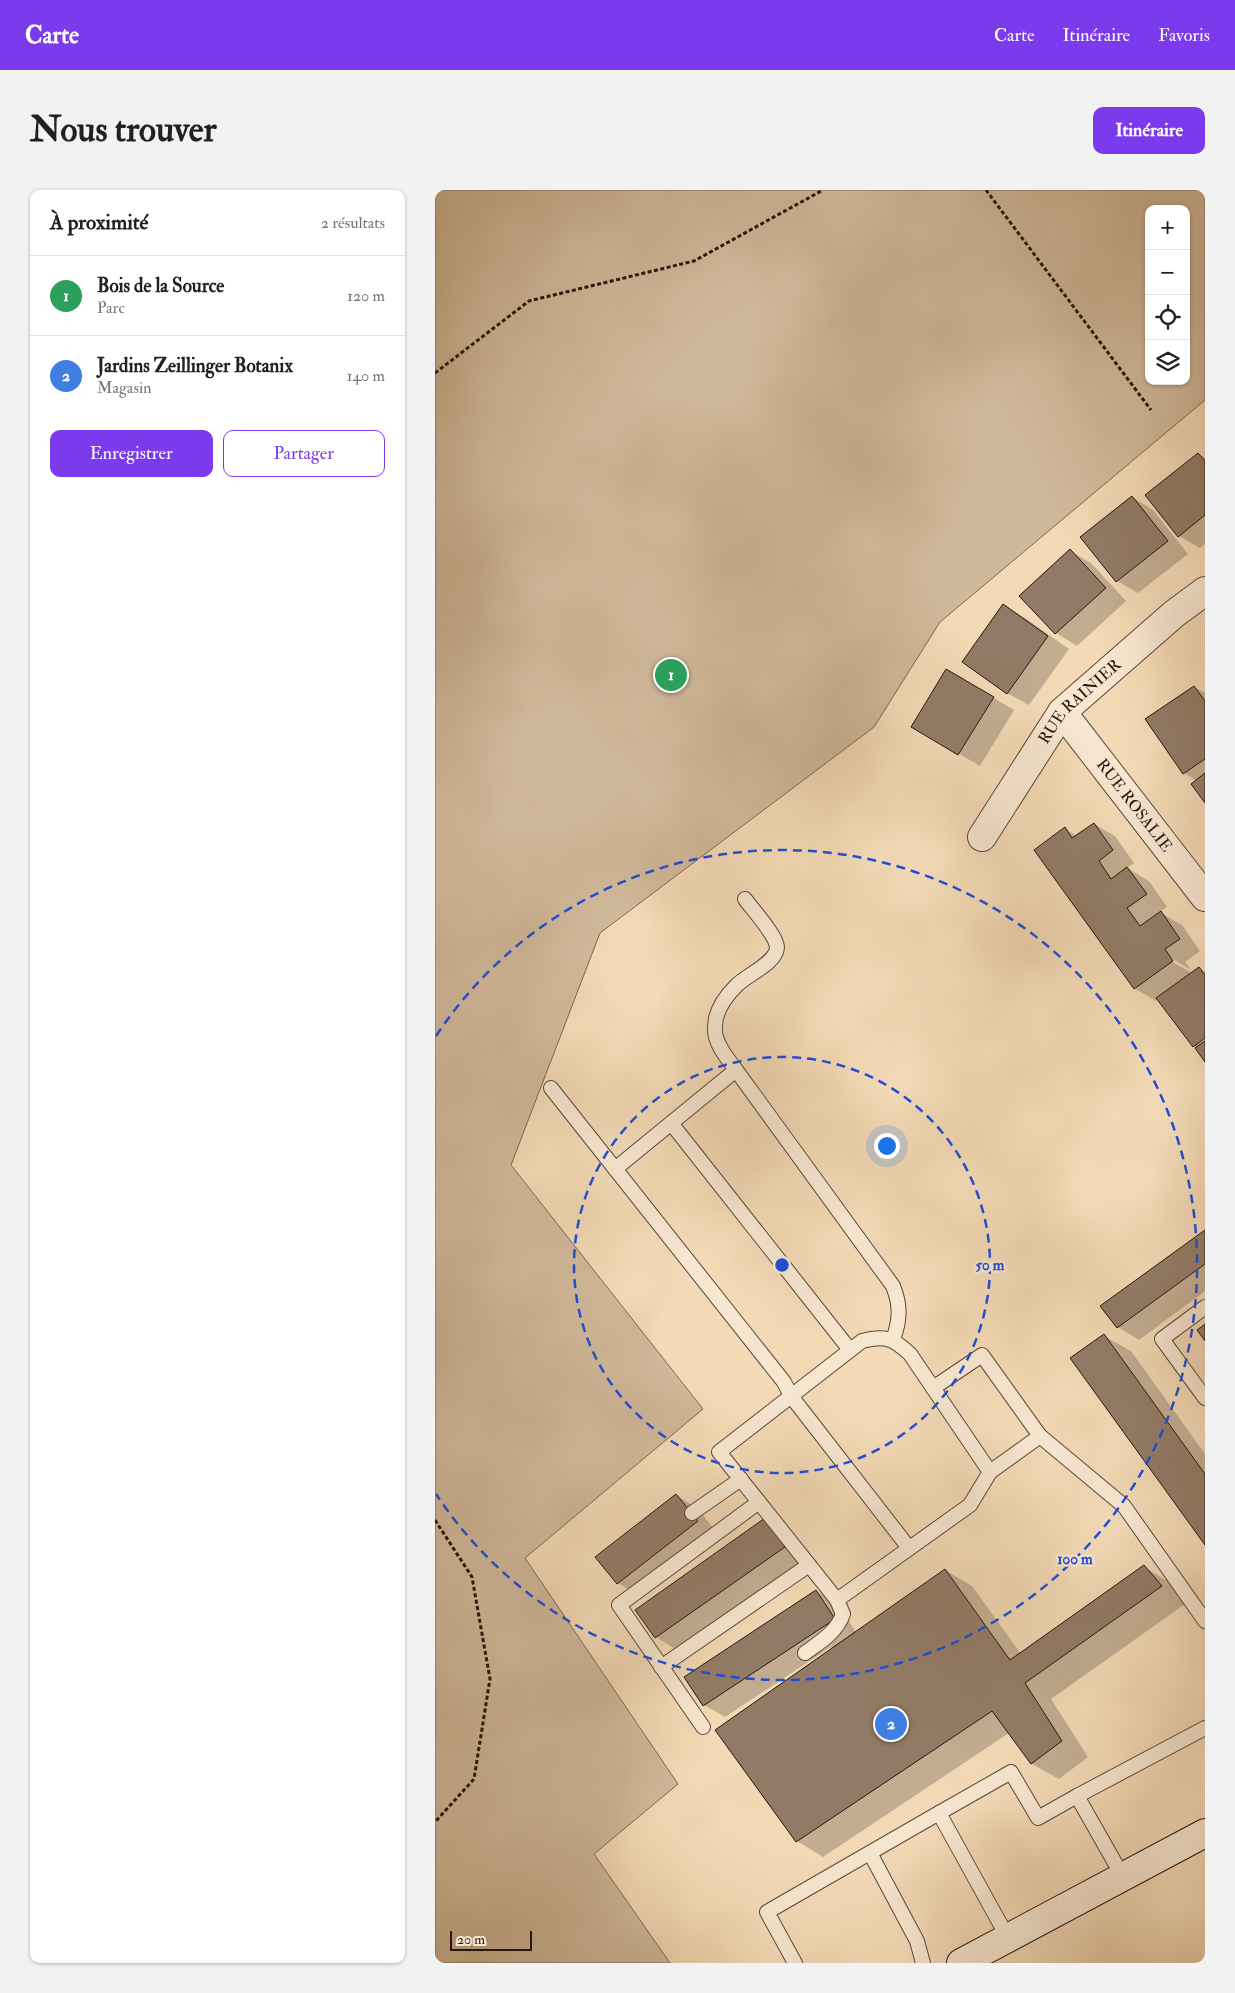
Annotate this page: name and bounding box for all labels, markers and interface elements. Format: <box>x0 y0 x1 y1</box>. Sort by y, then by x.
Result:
text: Carte <box>25 20 79 51</box>
text: Carte <box>994 24 1035 47</box>
text: Itinéraire <box>1063 24 1130 47</box>
text: Favoris <box>1158 24 1210 47</box>
button: Itinéraire <box>1093 107 1205 154</box>
text: Nous trouver <box>30 108 217 152</box>
map controls <box>1145 205 1190 385</box>
button: + <box>1145 205 1190 250</box>
text: À proximité <box>50 209 148 236</box>
text: 2 résultats <box>321 213 385 233</box>
button: − <box>1145 250 1190 295</box>
text: Bois de la Source <box>97 274 224 298</box>
text: 1 <box>63 286 69 306</box>
text: 120 m <box>347 286 385 306</box>
button: locate <box>1145 295 1190 340</box>
text: Parc <box>97 298 125 318</box>
button: layers <box>1145 340 1190 385</box>
text: Jardins Zeillinger Botanix <box>97 354 293 378</box>
text: 2 <box>62 366 70 386</box>
text: 140 m <box>347 366 385 386</box>
text: Magasin <box>97 378 151 398</box>
button: Enregistrer <box>50 430 213 477</box>
button: Partager <box>223 430 385 477</box>
street label: RUE RAINIER <box>1034 655 1126 748</box>
pin: 1 <box>655 656 687 694</box>
street label: RUE ROSALIE <box>1092 755 1176 856</box>
your location <box>874 1133 900 1159</box>
centre of rings <box>773 1256 791 1274</box>
text: 50 m <box>976 1256 1005 1275</box>
text: 100 m <box>1057 1550 1093 1569</box>
pin: 2 <box>875 1705 907 1743</box>
scale bar <box>450 1928 533 1951</box>
text: 20 m <box>457 1931 485 1948</box>

